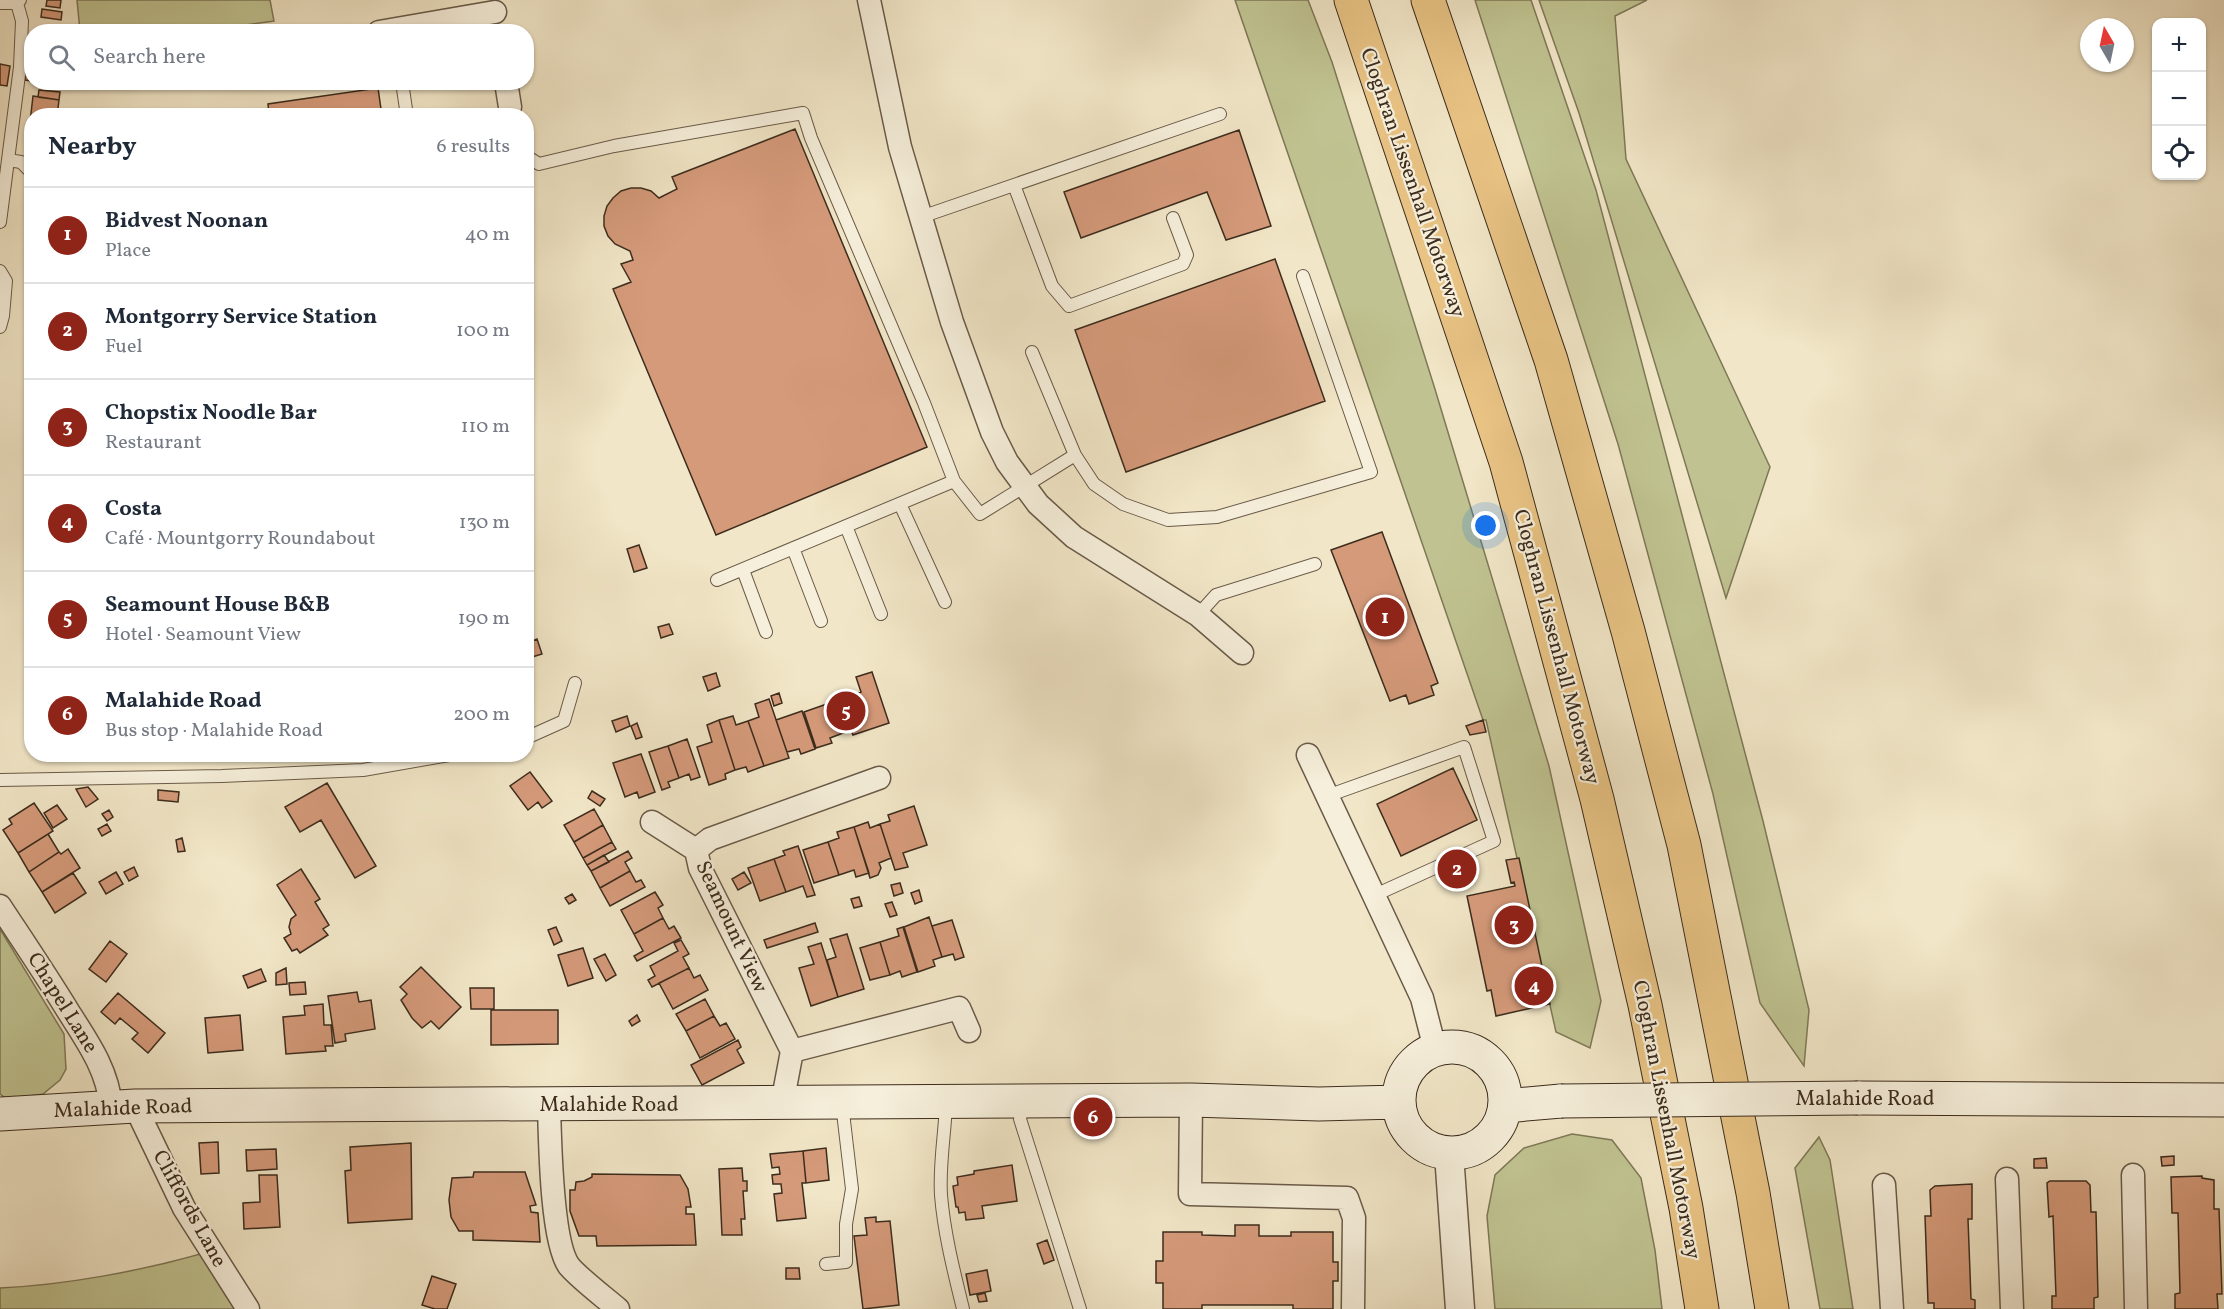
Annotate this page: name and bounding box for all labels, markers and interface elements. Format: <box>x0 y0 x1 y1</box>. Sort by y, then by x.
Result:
north arrow <box>2080 18 2134 72</box>
map controls <box>2152 18 2206 180</box>
button: + <box>2152 18 2206 72</box>
search box <box>24 24 534 90</box>
icon: search <box>45 41 78 74</box>
text: Search here <box>93 42 206 73</box>
street label: Cloghran Lissenhall Motorway <box>1352 44 1472 322</box>
button: − <box>2152 72 2206 126</box>
button: locate <box>2152 126 2206 180</box>
text: Nearby <box>48 129 137 165</box>
text: 6 results <box>437 133 510 161</box>
text: Bidvest Noonan <box>105 206 268 237</box>
text: 1 <box>63 221 72 249</box>
text: 40 m <box>465 221 510 249</box>
text: Place <box>105 237 151 265</box>
text: Montgorry Service Station <box>105 302 377 333</box>
text: 2 <box>62 317 73 345</box>
text: 100 m <box>456 317 510 345</box>
text: Fuel <box>105 333 142 361</box>
text: Chopstix Noodle Bar <box>105 398 317 429</box>
text: 3 <box>62 413 73 441</box>
text: 110 m <box>461 413 510 441</box>
text: Restaurant <box>105 429 202 457</box>
text: Costa <box>105 494 162 525</box>
street label: Cloghran Lissenhall Motorway <box>1505 506 1607 788</box>
text: 4 <box>61 509 74 537</box>
text: 130 m <box>459 509 510 537</box>
your location <box>1471 511 1500 540</box>
text: Café · Mountgorry Roundabout <box>105 525 375 553</box>
text: Seamount House B&B <box>105 590 330 621</box>
pin: 1 <box>1366 594 1404 640</box>
text: 5 <box>63 605 72 633</box>
text: 190 m <box>458 605 510 633</box>
text: Hotel · Seamount View <box>105 621 301 649</box>
text: Malahide Road <box>105 686 262 717</box>
pin: 5 <box>826 688 866 734</box>
text: 6 <box>62 701 73 729</box>
text: 200 m <box>453 701 510 729</box>
text: Bus stop · Malahide Road <box>105 717 323 745</box>
pin: 2 <box>1438 846 1476 892</box>
street label: Seamount View <box>688 856 774 998</box>
pin: 3 <box>1494 902 1534 948</box>
street label: Chapel Lane <box>20 947 104 1059</box>
pin: 4 <box>1514 964 1553 1008</box>
street label: Cloghran Lissenhall Motorway <box>1625 978 1707 1263</box>
street label: Malahide Road <box>1796 1085 1935 1114</box>
street label: Malahide Road <box>540 1091 679 1120</box>
street label: Malahide Road <box>53 1092 193 1126</box>
pin: 6 <box>1074 1094 1112 1140</box>
street label: Cliffords Lane <box>145 1145 233 1273</box>

